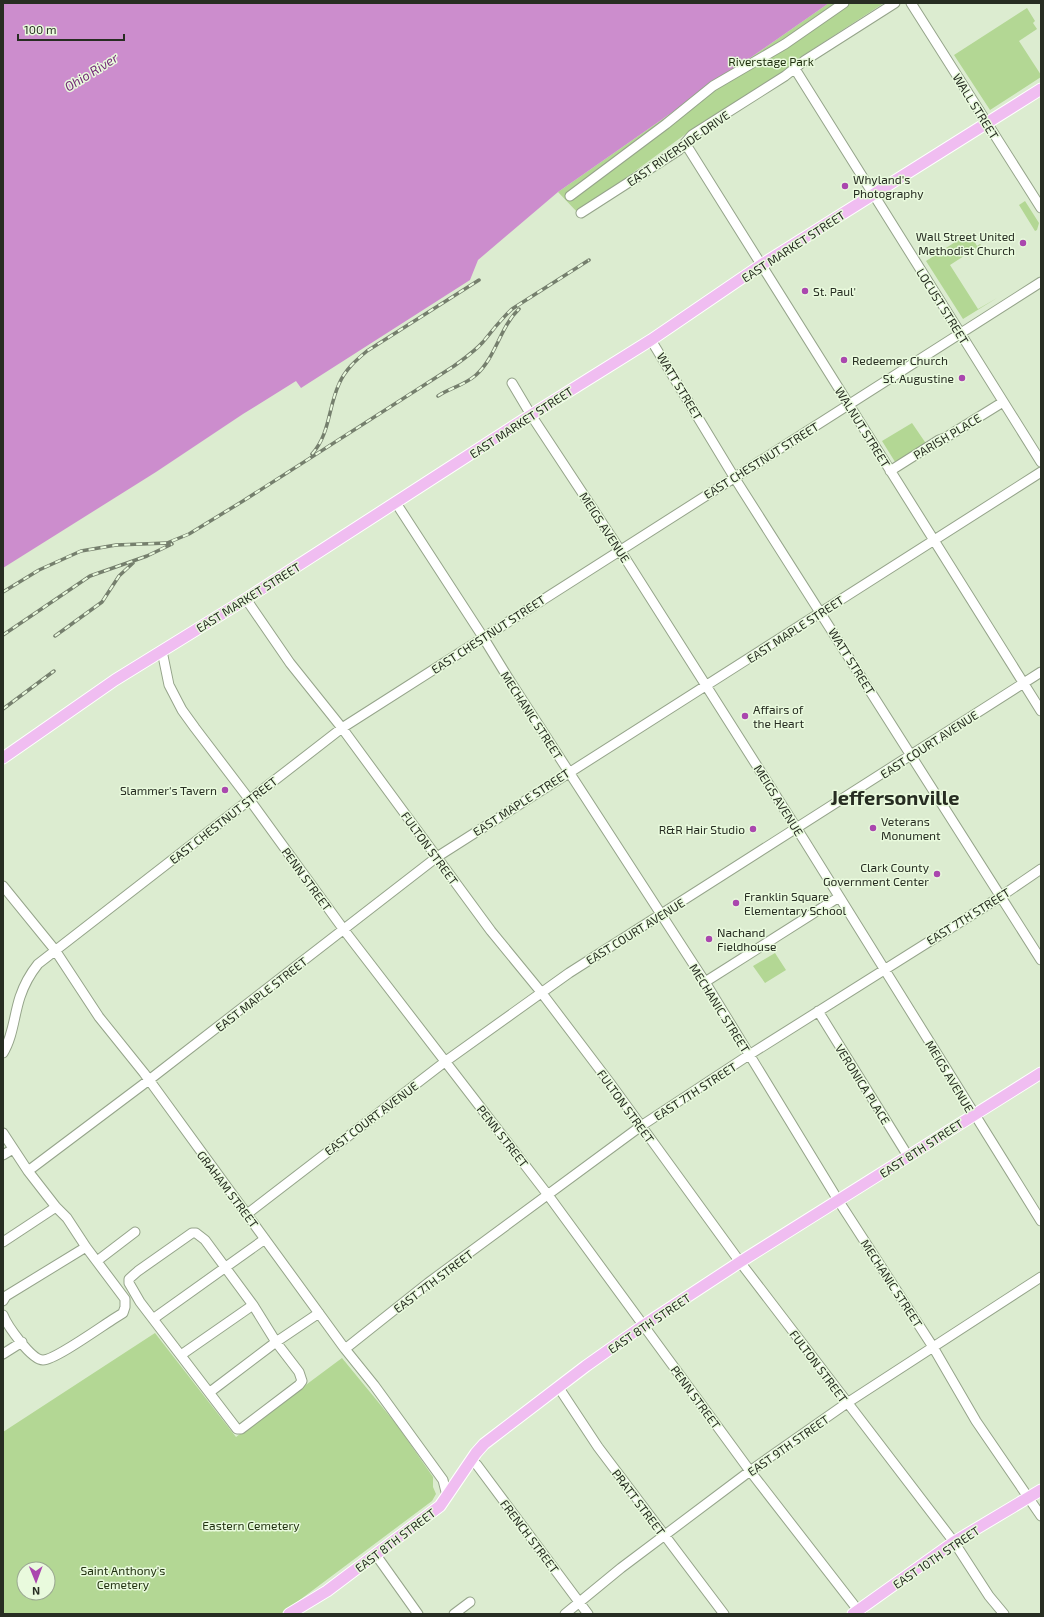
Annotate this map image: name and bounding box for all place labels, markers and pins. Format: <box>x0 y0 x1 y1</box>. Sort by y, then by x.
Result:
place label: Whyland's Photography <box>853 172 924 200</box>
marker: Whyland's Photography <box>840 181 850 191</box>
place label: Wall Street United Methodist Church <box>916 229 1015 257</box>
marker: Wall Street United Methodist Church <box>1018 238 1028 248</box>
place label: St. Paul' <box>813 284 856 298</box>
marker: St. Paul' <box>800 286 810 296</box>
place label: Redeemer Church <box>852 353 948 367</box>
marker: Redeemer Church <box>839 355 849 365</box>
place label: St. Augustine <box>883 371 954 385</box>
marker: St. Augustine <box>957 373 967 383</box>
place label: Affairs of the Heart <box>753 702 805 730</box>
marker: Affairs of the Heart <box>740 711 750 721</box>
place label: Slammer's Tavern <box>120 783 217 797</box>
marker: Slammer's Tavern <box>220 785 230 795</box>
place label: Veterans Monument <box>881 814 941 842</box>
place label: R&R Hair Studio <box>659 822 745 836</box>
marker: Veterans Monument <box>868 823 878 833</box>
marker: R&R Hair Studio <box>748 824 758 834</box>
place label: Clark County Government Center <box>823 860 930 888</box>
marker: Clark County Government Center <box>932 869 942 879</box>
place label: Franklin Square Elementary School <box>744 889 847 917</box>
marker: Franklin Square Elementary School <box>731 898 741 908</box>
place label: Nachand Fieldhouse <box>717 925 777 953</box>
marker: Nachand Fieldhouse <box>704 934 714 944</box>

